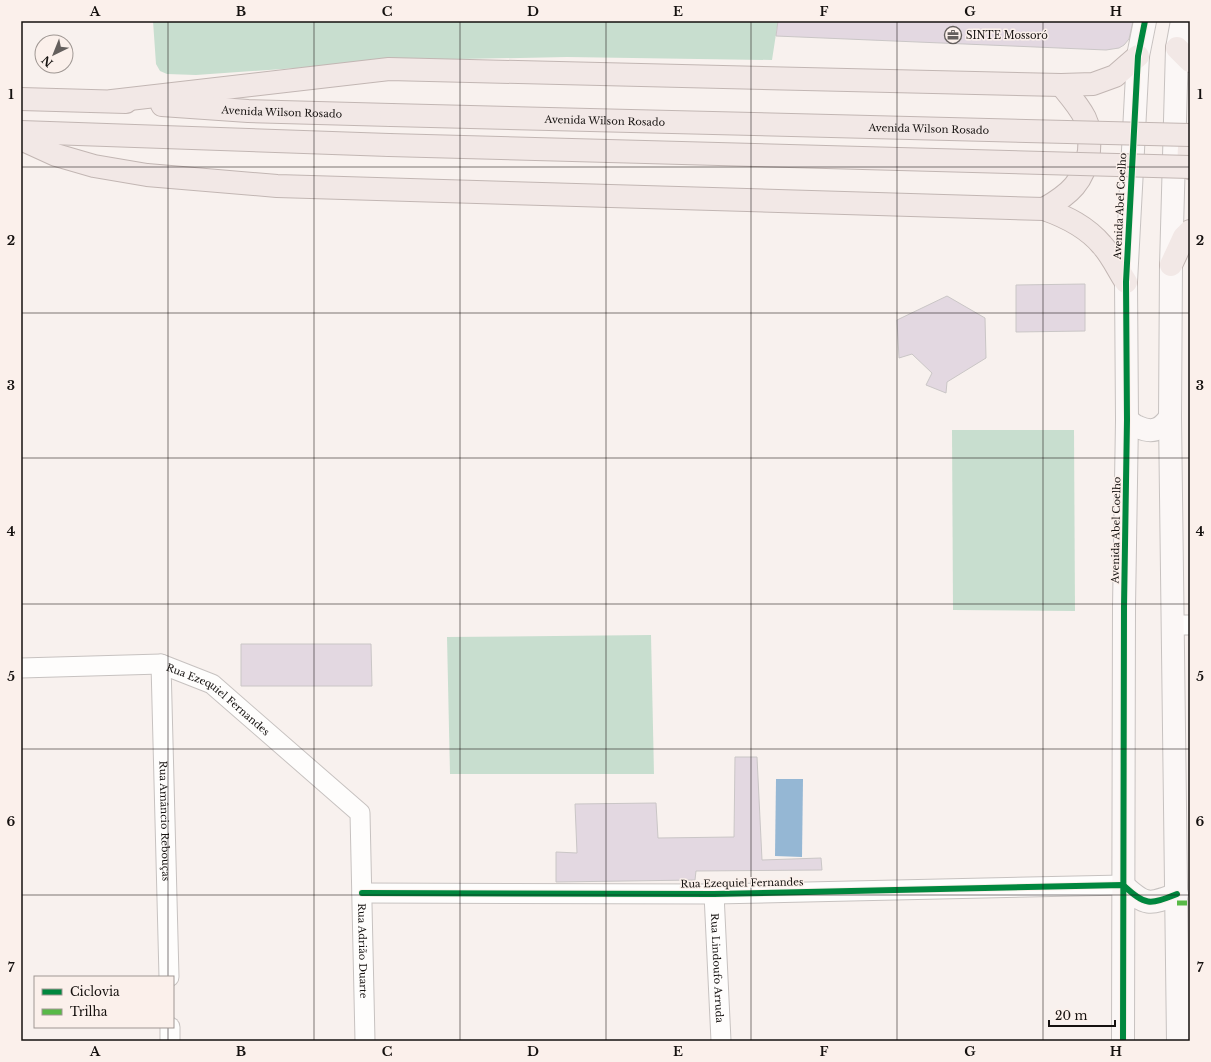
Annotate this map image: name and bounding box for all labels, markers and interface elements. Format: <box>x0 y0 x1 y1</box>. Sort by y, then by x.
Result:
text: A <box>89 3 101 20</box>
text: B <box>236 3 246 20</box>
text: C <box>382 3 393 20</box>
text: D <box>527 3 539 20</box>
text: E <box>673 3 683 20</box>
text: F <box>820 3 829 20</box>
text: G <box>964 3 976 20</box>
text: H <box>1110 3 1122 20</box>
office icon: SINTE Mossoró <box>943 25 963 45</box>
place label: SINTE Mossoró <box>966 29 1048 42</box>
north arrow <box>34 34 74 74</box>
text: N <box>38 52 56 70</box>
text: 1 <box>8 86 14 103</box>
text: 1 <box>1197 86 1203 103</box>
street label: Avenida Wilson Rosado <box>220 103 343 120</box>
street label: Avenida Wilson Rosado <box>543 112 666 128</box>
street label: Avenida Wilson Rosado <box>867 120 990 136</box>
street label: Avenida Abel Coelho <box>1111 152 1129 261</box>
text: 2 <box>7 232 15 249</box>
text: 2 <box>1196 232 1204 249</box>
text: 3 <box>7 377 15 394</box>
text: 3 <box>1196 377 1204 394</box>
street label: Avenida Abel Coelho <box>1109 476 1123 584</box>
text: 4 <box>7 523 16 540</box>
text: 4 <box>1196 523 1205 540</box>
street label: Rua Ezequiel Fernandes <box>165 660 273 738</box>
text: 5 <box>7 668 15 685</box>
text: 5 <box>1196 668 1204 685</box>
street label: Rua Amâncio Rebouças <box>157 761 173 882</box>
text: 6 <box>7 813 16 830</box>
text: 6 <box>1196 813 1205 830</box>
street label: Rua Ezequiel Fernandes <box>680 875 804 891</box>
street label: Rua Adrião Duarte <box>355 903 371 999</box>
street label: Rua Lindoufo Arruda <box>708 913 727 1024</box>
text: 7 <box>8 959 15 976</box>
text: 7 <box>1197 959 1204 976</box>
legend <box>34 976 174 1028</box>
text: Ciclovia <box>70 984 120 999</box>
scale bar <box>1049 1002 1115 1028</box>
text: Trilha <box>70 1004 108 1019</box>
text: 20 m <box>1055 1008 1087 1023</box>
text: A <box>89 1043 101 1060</box>
text: B <box>236 1043 246 1060</box>
text: C <box>382 1043 393 1060</box>
text: D <box>527 1043 539 1060</box>
text: E <box>673 1043 683 1060</box>
text: F <box>820 1043 829 1060</box>
text: G <box>964 1043 976 1060</box>
text: H <box>1110 1043 1122 1060</box>

